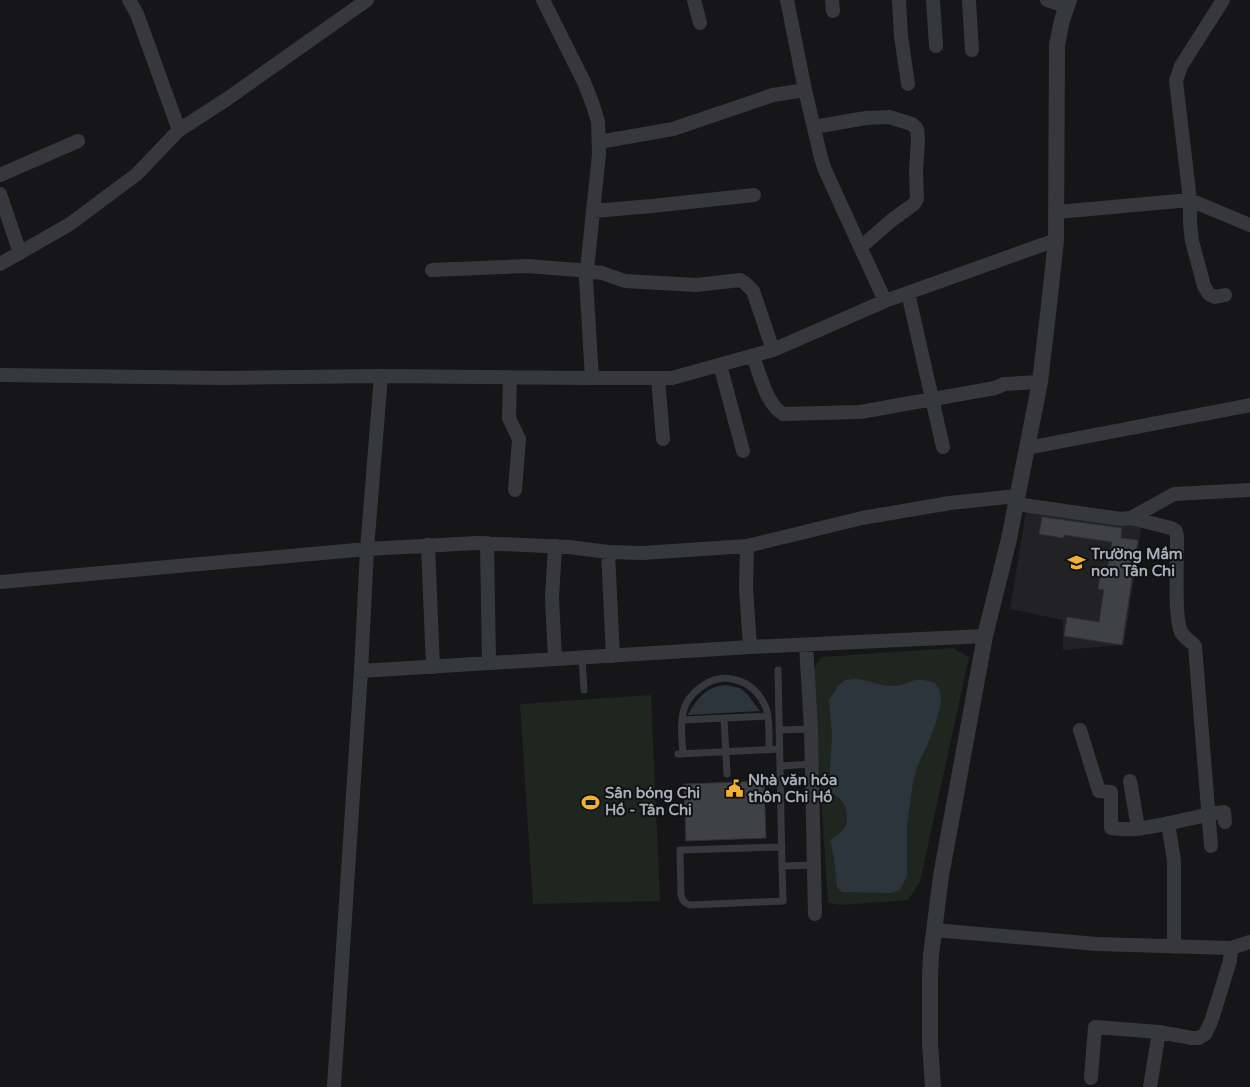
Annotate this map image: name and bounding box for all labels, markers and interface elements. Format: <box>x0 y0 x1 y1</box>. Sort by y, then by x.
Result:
place label: Trường Mầm non Tân Chi <box>1090 545 1183 580</box>
school or university icon: Trường Mầm non Tân Chi <box>1067 553 1087 573</box>
place label: Nhà văn hóa thôn Chi Hồ <box>747 771 837 806</box>
public building icon: Nhà văn hóa thôn Chi Hồ <box>724 779 744 799</box>
place label: Sân bóng Chi Hồ - Tân Chi <box>605 784 700 819</box>
sports icon: Sân bóng Chi Hồ - Tân Chi <box>581 792 601 812</box>

